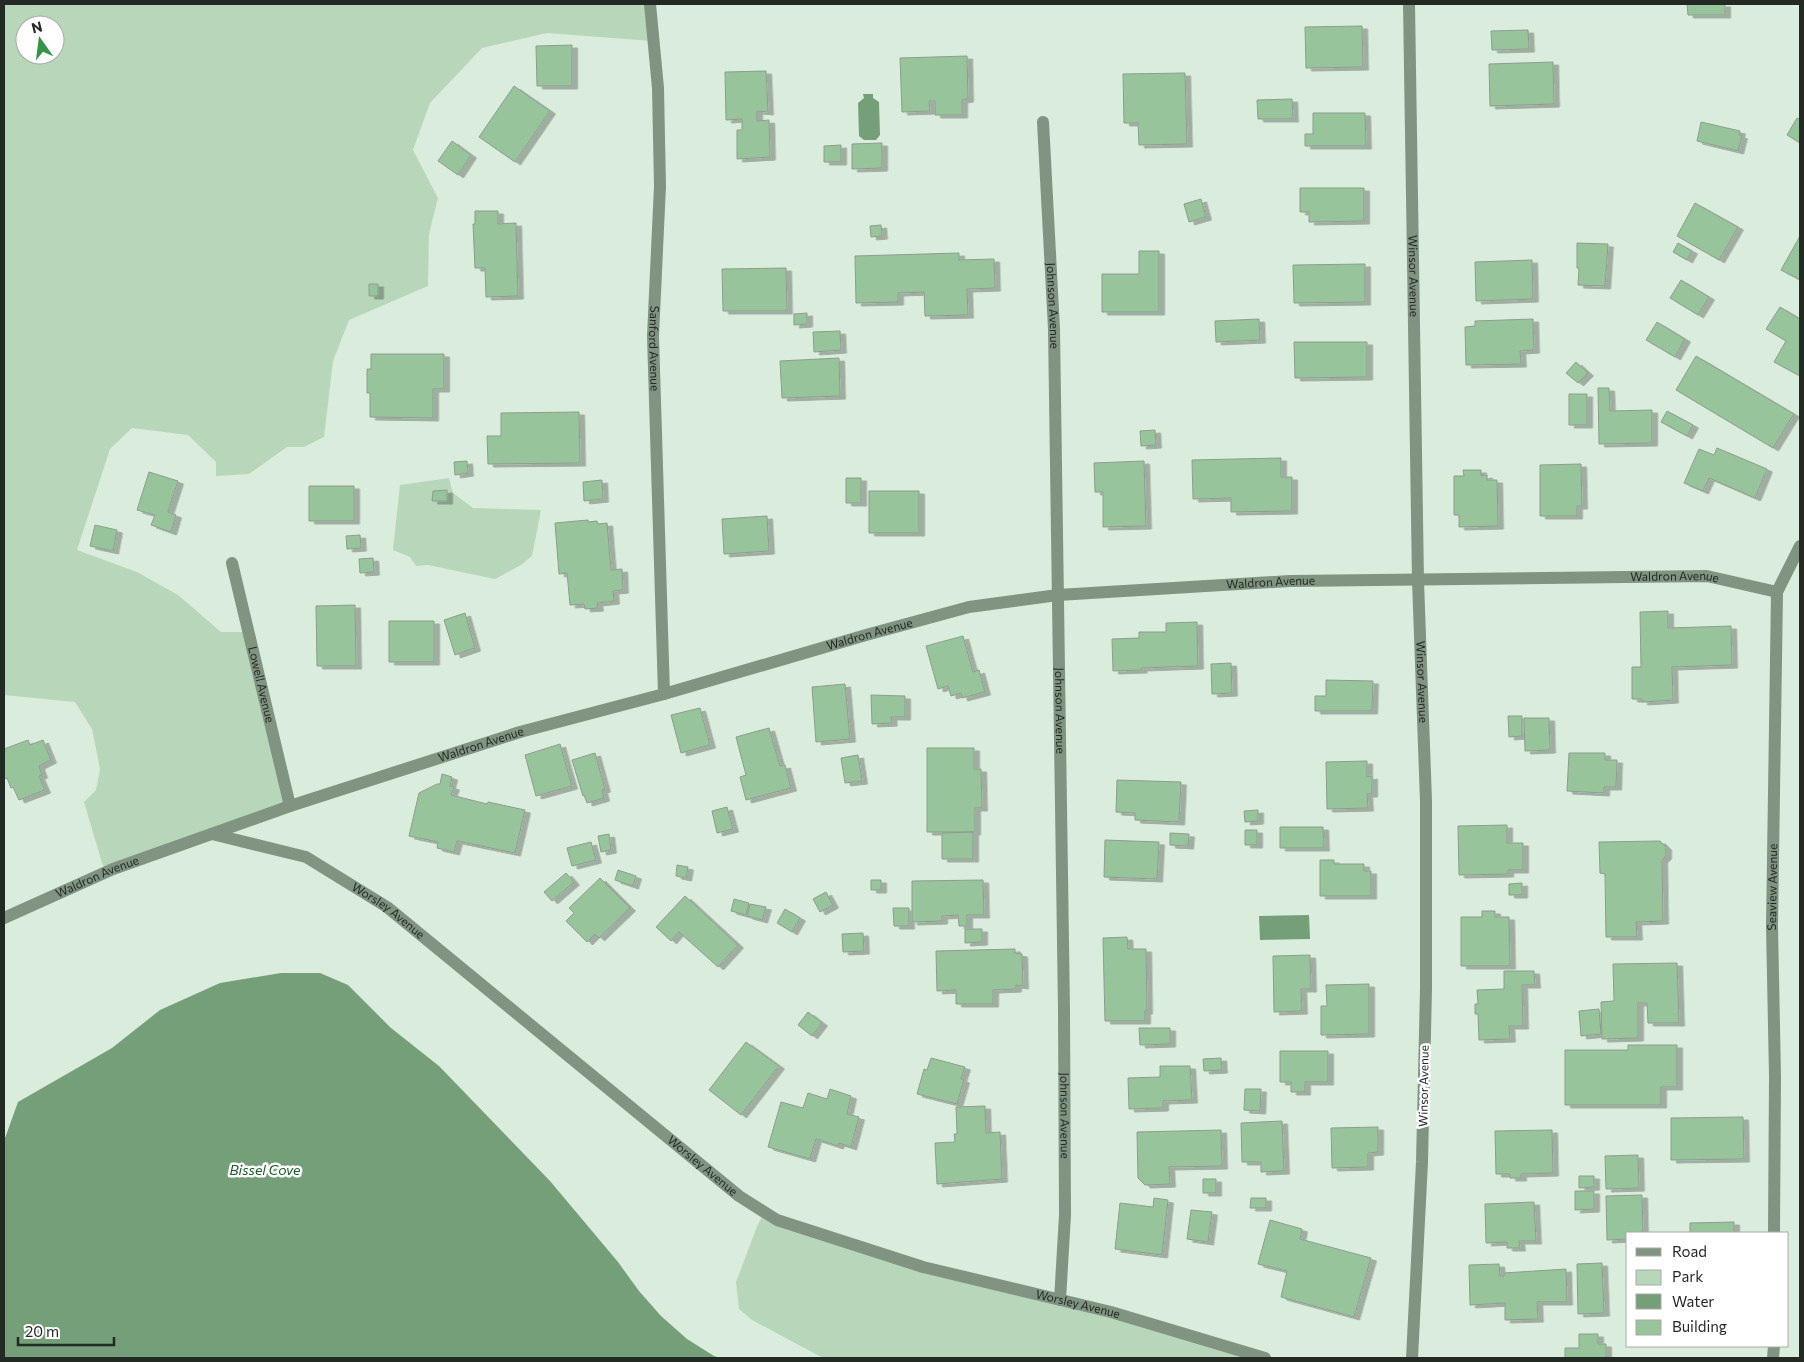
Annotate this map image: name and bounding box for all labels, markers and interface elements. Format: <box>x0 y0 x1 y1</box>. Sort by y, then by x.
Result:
north arrow <box>15 15 65 65</box>
text: N <box>30 17 44 36</box>
street label: Winsor Avenue <box>1407 235 1422 317</box>
street label: Johnson Avenue <box>1043 262 1062 349</box>
street label: Sanford Avenue <box>647 305 663 391</box>
street label: Waldron Avenue <box>1630 568 1721 585</box>
street label: Waldron Avenue <box>1226 573 1315 591</box>
street label: Waldron Avenue <box>825 615 914 652</box>
street label: Winsor Avenue <box>1414 641 1431 723</box>
street label: Lowell Avenue <box>246 645 278 724</box>
street label: Johnson Avenue <box>1052 667 1068 754</box>
street label: Waldron Avenue <box>436 723 525 764</box>
street label: Seaview Avenue <box>1764 843 1779 931</box>
street label: Waldron Avenue <box>53 852 140 900</box>
street label: Worsley Avenue <box>350 879 428 941</box>
street label: Winsor Avenue <box>1415 1045 1431 1127</box>
street label: Johnson Avenue <box>1057 1072 1073 1159</box>
street label: Worsley Avenue <box>665 1132 741 1198</box>
water label: Bissel Cove <box>230 1161 301 1178</box>
legend <box>1626 1232 1789 1347</box>
text: Road <box>1672 1242 1707 1260</box>
text: Park <box>1672 1267 1703 1285</box>
street label: Worsley Avenue <box>1034 1286 1122 1320</box>
text: Water <box>1672 1292 1714 1310</box>
scale bar <box>18 1314 114 1346</box>
text: Building <box>1672 1317 1727 1335</box>
text: 20 m <box>25 1322 59 1340</box>

